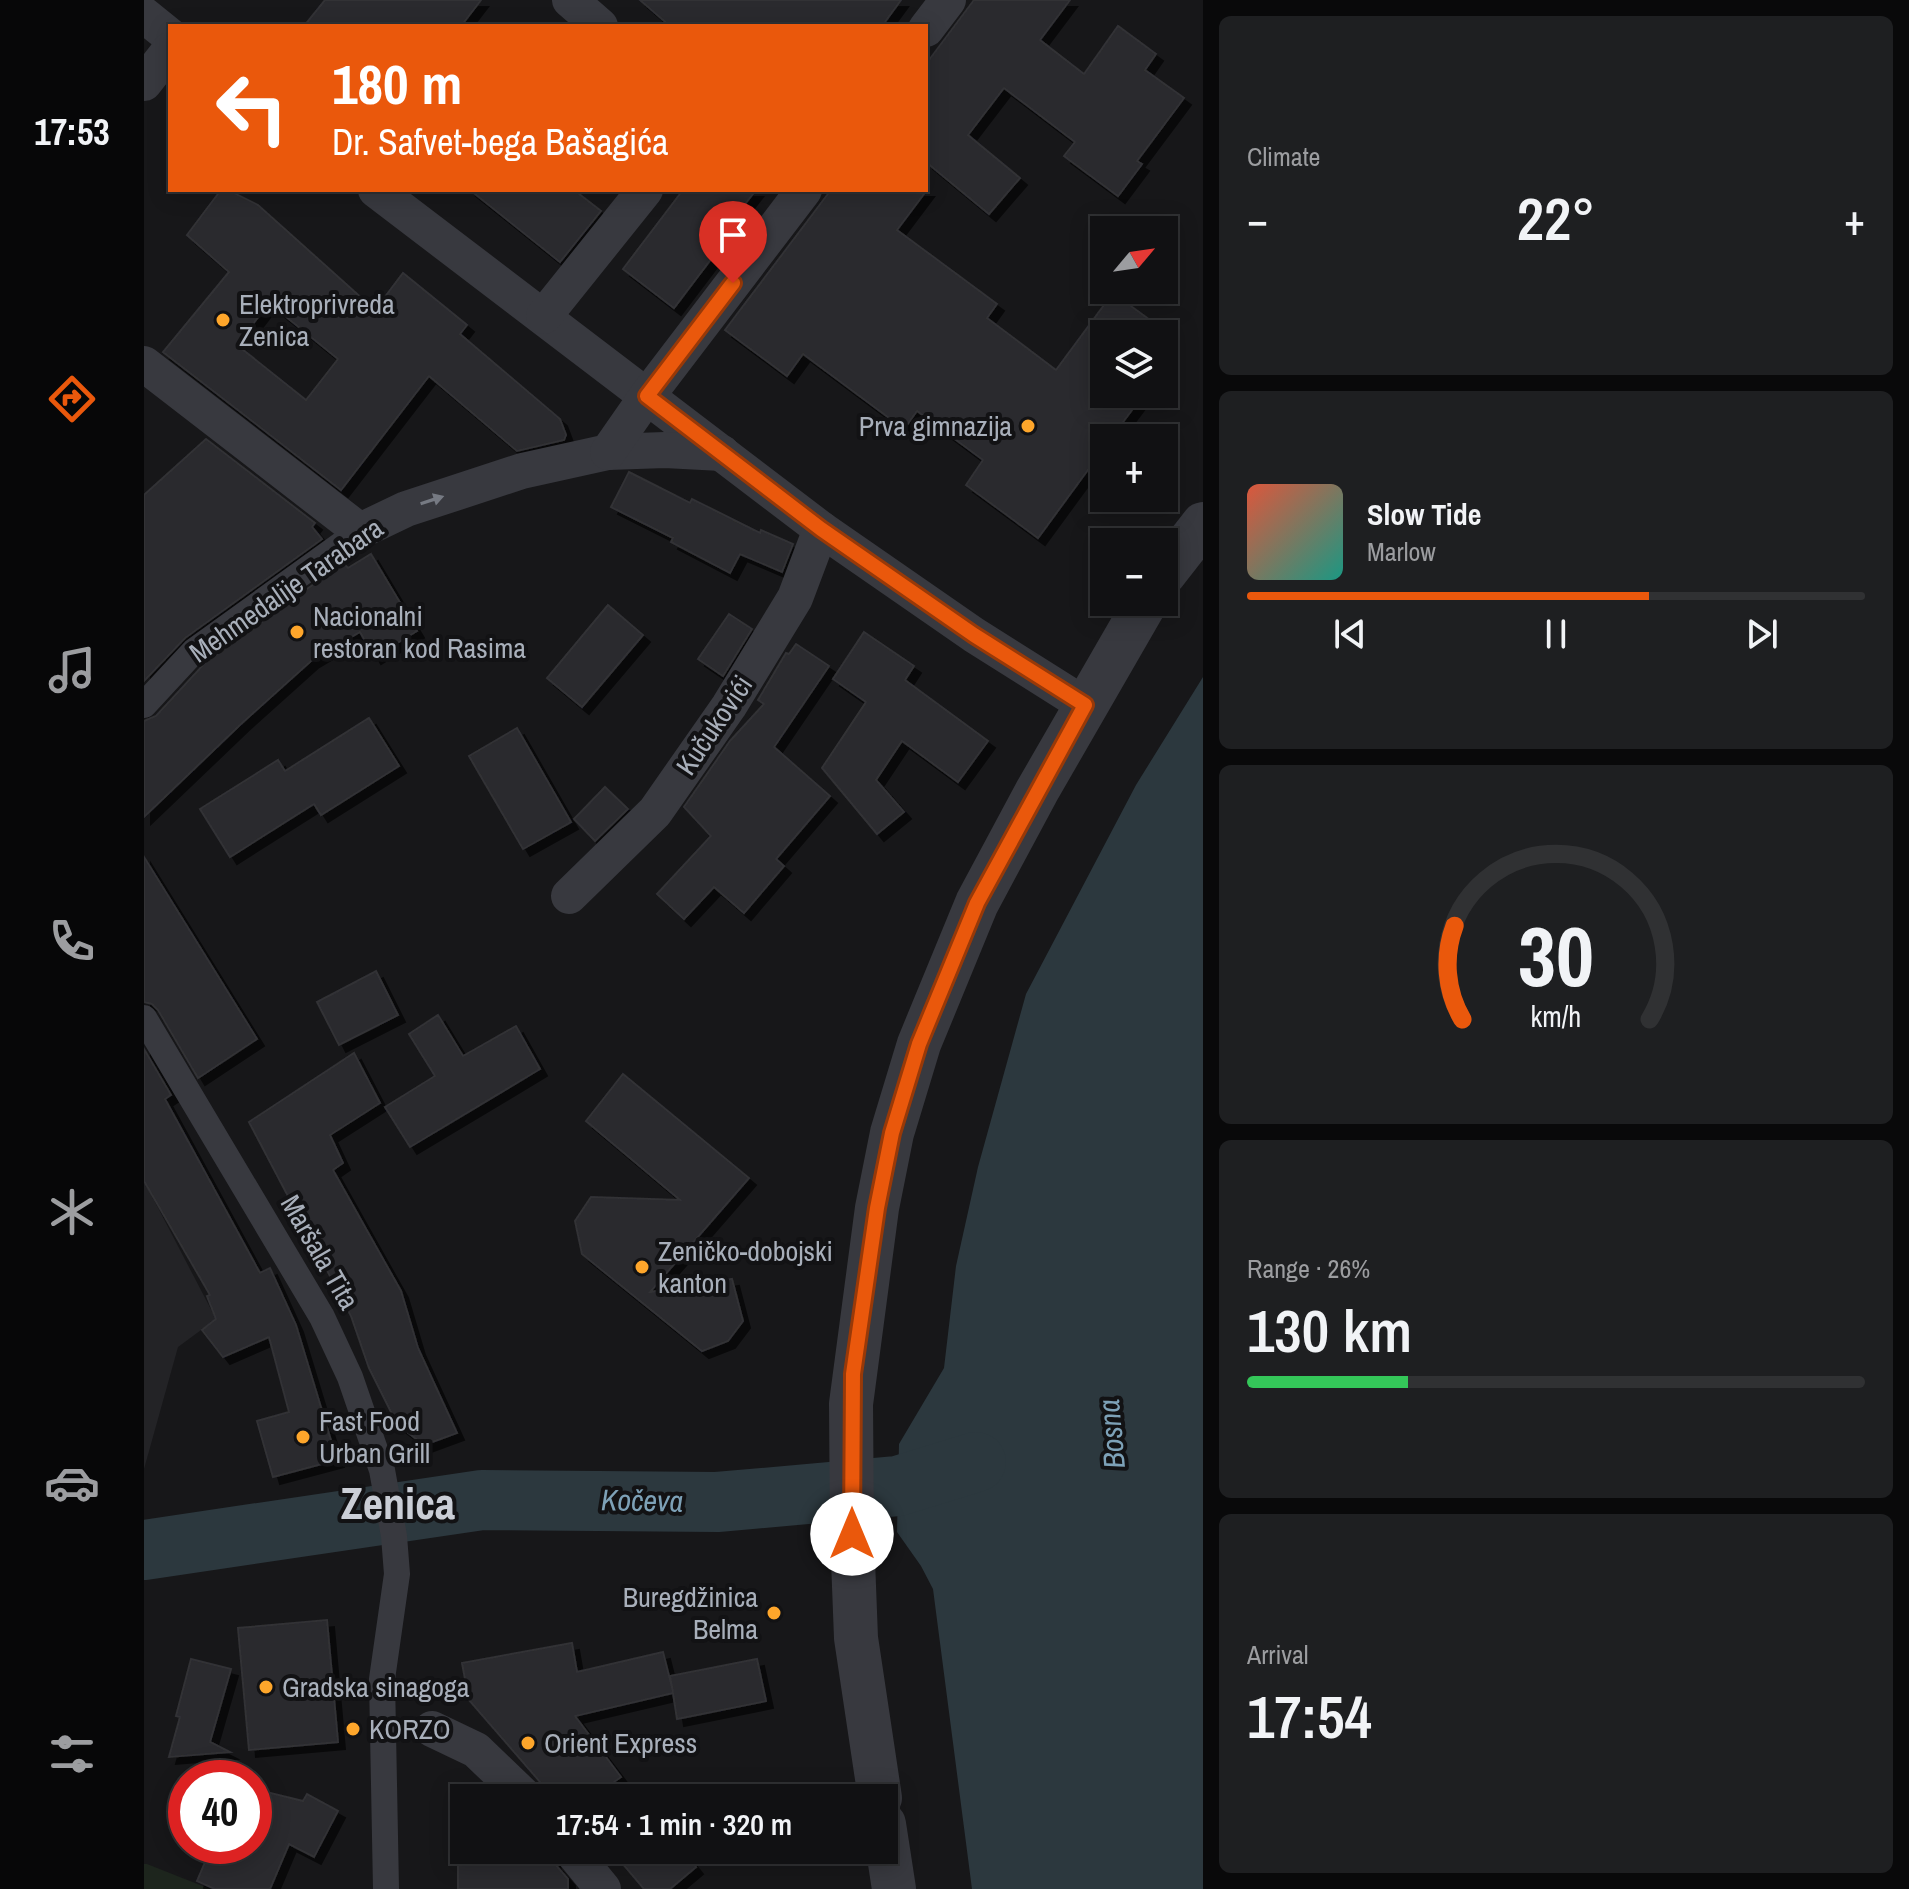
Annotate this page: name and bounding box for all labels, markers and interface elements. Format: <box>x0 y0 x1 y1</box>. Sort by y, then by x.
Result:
text: 180 m <box>332 46 462 121</box>
icon: left <box>200 56 304 160</box>
text: 17:53 <box>34 108 110 156</box>
text: Dr. Safvet-bega Bašagića <box>332 118 668 166</box>
text: Climate <box>1247 139 1320 174</box>
text: 22° <box>1517 178 1595 259</box>
text: − <box>1247 189 1268 249</box>
text: + <box>1844 189 1865 249</box>
pin <box>699 201 767 283</box>
icon: arrive <box>711 213 755 257</box>
north arrow <box>1090 216 1178 304</box>
map controls <box>1090 216 1178 616</box>
place label: Elektroprivreda Zenica <box>239 285 395 355</box>
marker: Elektroprivreda Zenica <box>214 311 232 329</box>
button: layers <box>1090 320 1178 408</box>
icon: directions <box>44 371 100 427</box>
place label: Prva gimnazija <box>859 407 1012 445</box>
marker: Prva gimnazija <box>1019 417 1037 435</box>
button: + <box>1090 424 1178 512</box>
one-way arrow <box>420 494 444 506</box>
text: Slow Tide <box>1367 494 1481 534</box>
street label: Mehmedalije Tarabara <box>182 509 391 671</box>
button: − <box>1090 528 1178 616</box>
text: Marlow <box>1367 534 1436 569</box>
place label: Nacionalni restoran kod Rasima <box>313 597 526 667</box>
icon: previous <box>1328 612 1372 656</box>
icon: pause <box>1534 612 1578 656</box>
icon: next <box>1740 612 1784 656</box>
marker: Nacionalni restoran kod Rasima <box>288 623 306 641</box>
icon: music <box>44 642 100 698</box>
street label: Kučukovići <box>667 668 761 782</box>
text: 30 <box>1518 900 1594 1012</box>
icon: phone <box>44 913 100 969</box>
text: km/h <box>1531 998 1581 1037</box>
icon: climate <box>44 1184 100 1240</box>
street label: Maršala Tita <box>272 1188 368 1317</box>
place label: Zeničko-dobojski kanton <box>658 1232 833 1302</box>
text: Range · 26% <box>1247 1251 1370 1286</box>
marker: Zeničko-dobojski kanton <box>633 1258 651 1276</box>
text: 130 km <box>1247 1290 1412 1371</box>
water label: Bosna <box>1088 1398 1134 1471</box>
place label: Fast Food Urban Grill <box>319 1402 430 1472</box>
marker: Fast Food Urban Grill <box>294 1428 312 1446</box>
icon: car <box>44 1455 100 1511</box>
district label: Zenica <box>341 1473 455 1533</box>
water label: Kočeva <box>601 1479 683 1521</box>
position arrow <box>810 1492 894 1576</box>
place label: Buregdžinica Belma <box>623 1578 758 1648</box>
marker: Buregdžinica Belma <box>765 1604 783 1622</box>
text: Arrival <box>1247 1637 1309 1672</box>
place label: Gradska sinagoga <box>282 1668 470 1706</box>
text: 17:54 <box>1247 1676 1372 1757</box>
marker: Gradska sinagoga <box>257 1678 275 1696</box>
place label: KORZO <box>369 1710 451 1748</box>
marker: KORZO <box>344 1720 362 1738</box>
place label: Orient Express <box>544 1724 697 1762</box>
icon: filters <box>44 1726 100 1782</box>
marker: Orient Express <box>519 1734 537 1752</box>
speed limit sign: 40 <box>168 1760 272 1864</box>
text: 17:54 · 1 min · 320 m <box>556 1804 792 1844</box>

